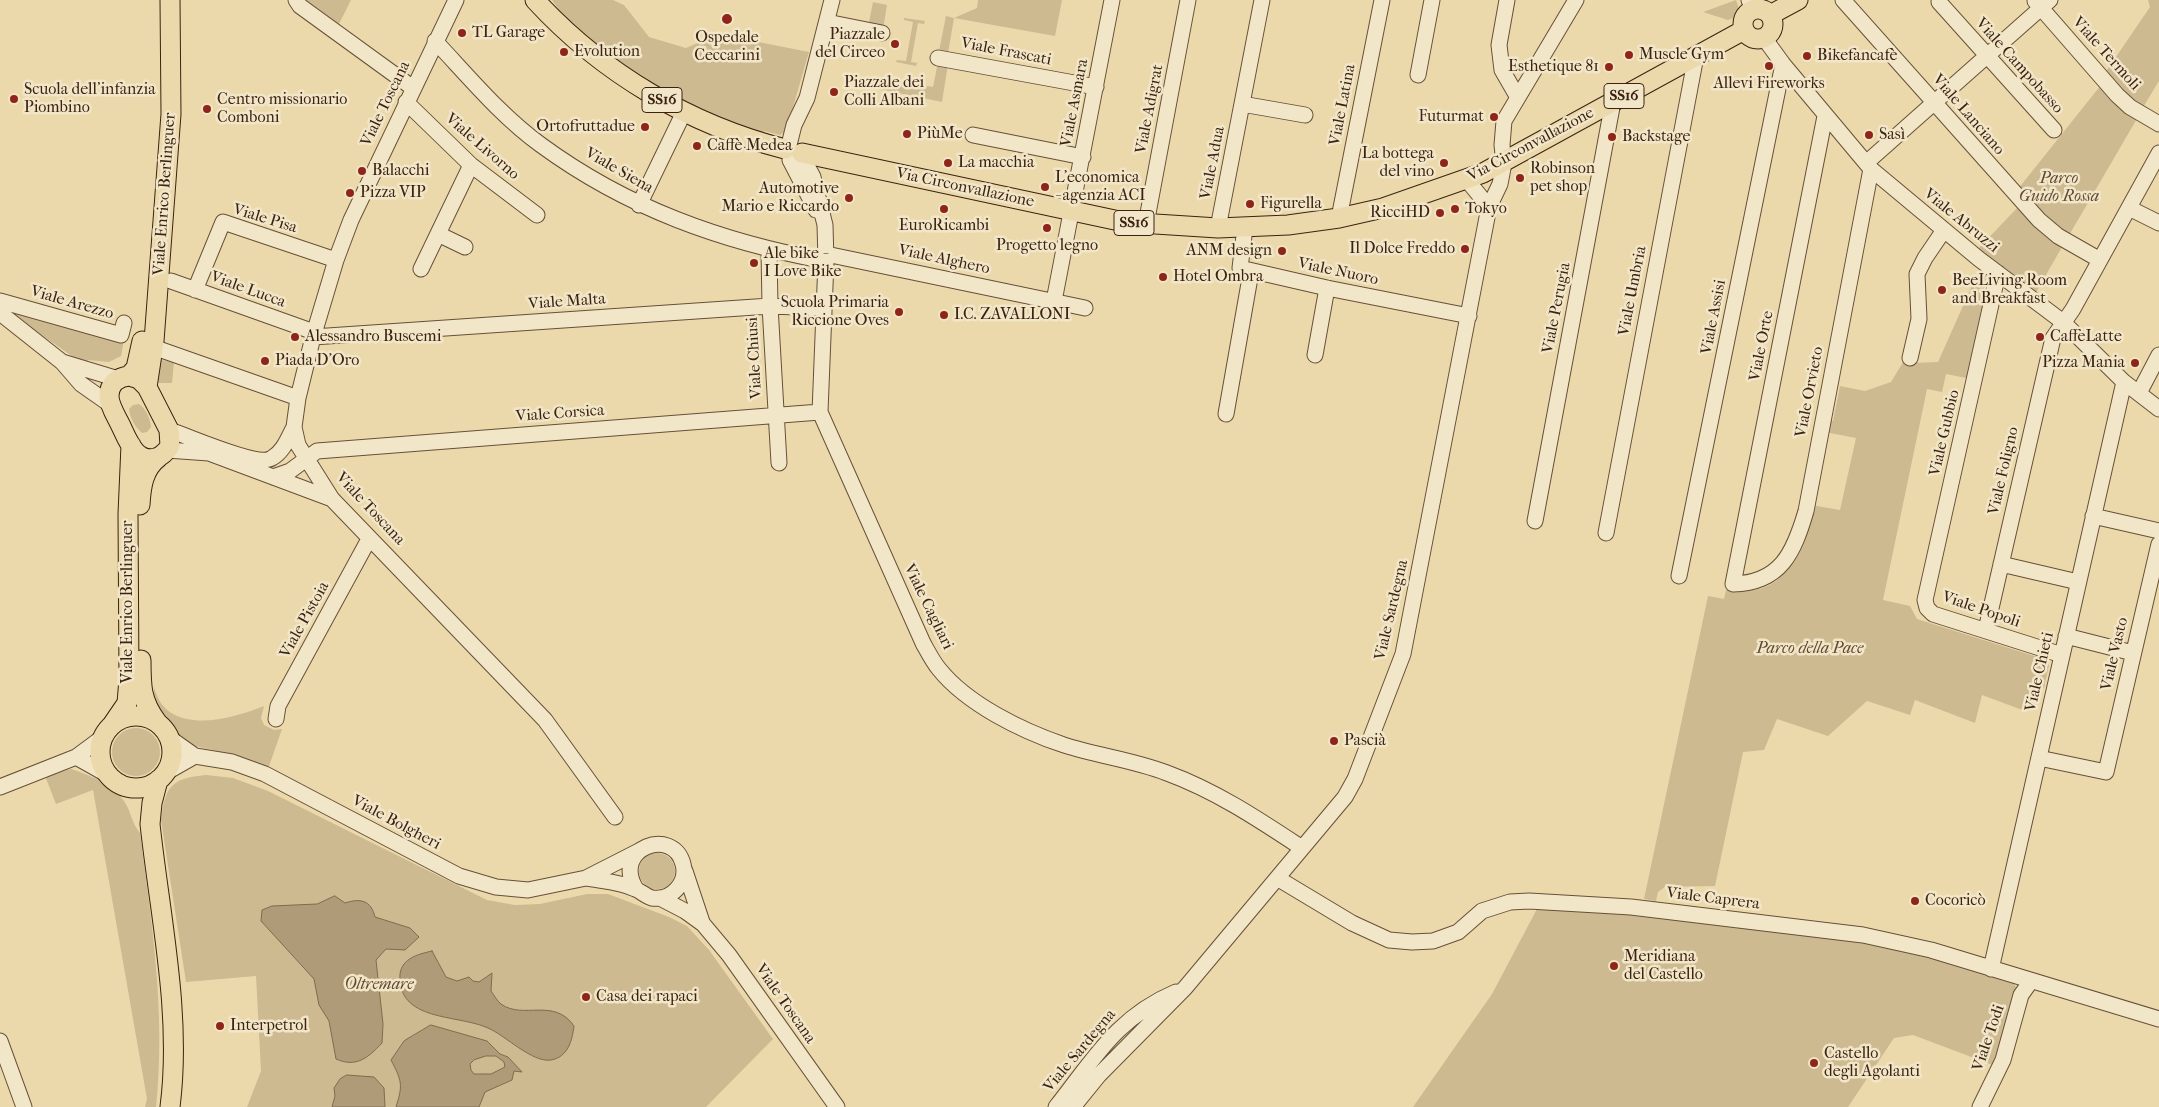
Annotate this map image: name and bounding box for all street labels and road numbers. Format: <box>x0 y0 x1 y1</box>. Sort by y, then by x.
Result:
street label: Viale Termoli <box>2068 13 2144 95</box>
street label: Viale Campobasso <box>1971 14 2067 118</box>
street label: Viale Frascati <box>959 34 1053 70</box>
street label: Viale Asmara <box>1057 57 1093 149</box>
street label: Viale Toscana <box>357 58 415 150</box>
street label: Viale Adigrat <box>1132 63 1168 155</box>
street label: Viale Latina <box>1326 63 1360 147</box>
street label: Viale Lanciano <box>1928 71 2008 159</box>
road number: SS16 <box>1604 84 1644 108</box>
road number: SS16 <box>642 88 682 112</box>
street label: Via Circonvallazione <box>1464 104 1598 186</box>
street label: Viale Livorno <box>441 110 523 184</box>
street label: Viale Enrico Berlinguer <box>150 112 180 276</box>
street label: Viale Adua <box>1197 125 1229 201</box>
street label: Viale Siena <box>581 144 657 198</box>
street label: Via Circonvallazione <box>894 164 1036 212</box>
street label: Viale Abruzzi <box>1919 185 2003 257</box>
street label: Viale Pisa <box>231 200 299 238</box>
road number: SS16 <box>1114 210 1154 236</box>
street label: Viale Alghero <box>896 241 992 279</box>
street label: Viale Umbria <box>1615 244 1651 338</box>
street label: Viale Nuoro <box>1296 254 1380 290</box>
street label: Viale Perugia <box>1539 261 1575 355</box>
street label: Viale Lucca <box>208 268 288 312</box>
street label: Viale Assisi <box>1697 278 1731 356</box>
street label: Viale Arezzo <box>28 282 116 324</box>
street label: Viale Malta <box>528 290 606 314</box>
street label: Viale Orte <box>1746 309 1778 383</box>
street label: Viale Chiusi <box>743 316 767 400</box>
street label: Viale Orvieto <box>1792 345 1828 439</box>
street label: Viale Gubbio <box>1926 388 1964 478</box>
street label: Viale Corsica <box>515 401 605 427</box>
street label: Viale Foligno <box>1985 425 2023 517</box>
street label: Viale Toscana <box>331 469 409 549</box>
street label: Viale Enrico Berlinguer <box>118 520 138 684</box>
street label: Viale Sardegna <box>1371 558 1413 662</box>
street label: Viale Cagliari <box>899 561 957 653</box>
street label: Viale Pistoia <box>276 578 334 662</box>
street label: Viale Popoli <box>1939 588 2023 632</box>
street label: Viale Vasto <box>2097 615 2133 693</box>
street label: Viale Chieti <box>2022 630 2058 714</box>
street label: Viale Bolgheri <box>348 792 444 854</box>
street label: Viale Caprera <box>1665 884 1761 914</box>
street label: Viale Toscana <box>751 961 819 1047</box>
street label: Viale Todi <box>1969 1002 2009 1074</box>
street label: Viale Sardegna <box>1040 1006 1120 1096</box>

